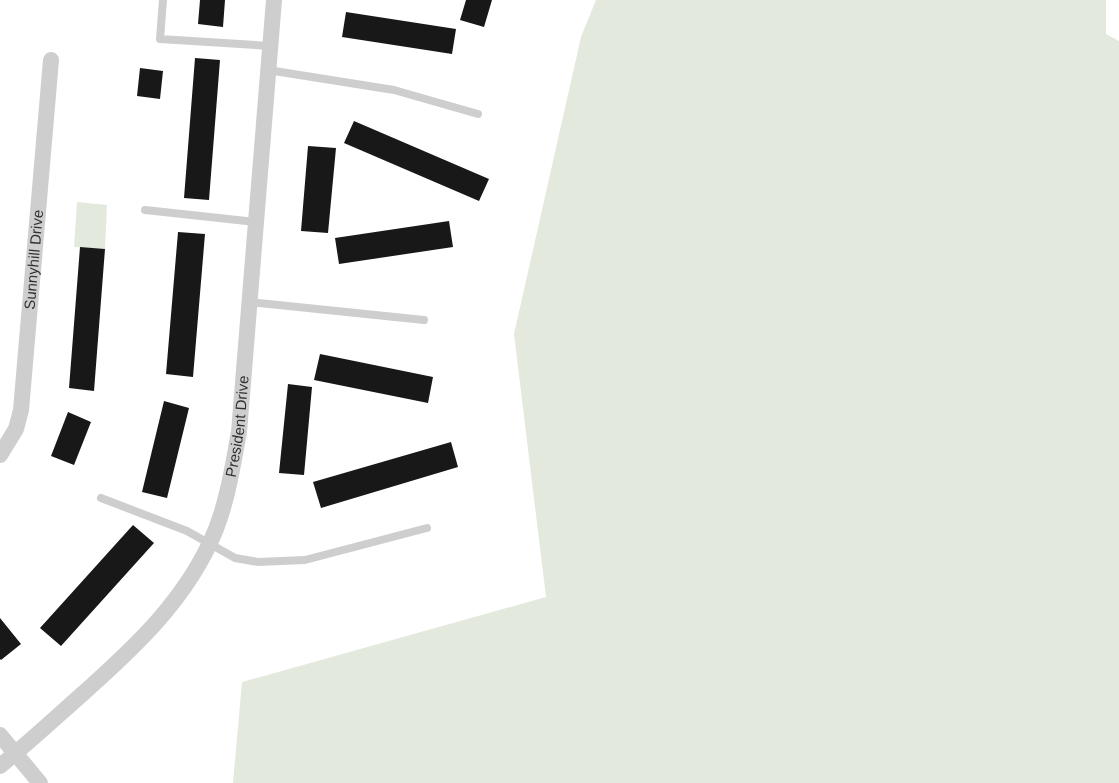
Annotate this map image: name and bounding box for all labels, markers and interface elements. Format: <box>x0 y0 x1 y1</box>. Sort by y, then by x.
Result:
street label: Sunnyhill Drive <box>21 209 46 310</box>
street label: President Drive <box>222 375 252 479</box>

